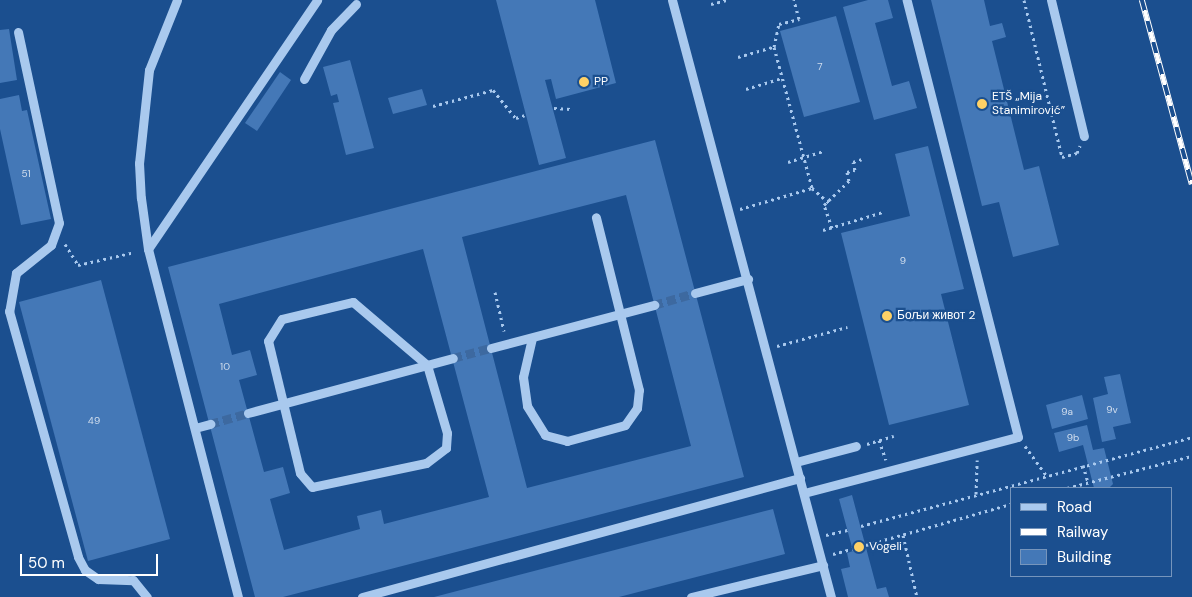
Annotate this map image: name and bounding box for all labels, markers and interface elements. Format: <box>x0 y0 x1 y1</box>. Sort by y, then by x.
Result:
house number: 7 <box>817 61 823 73</box>
place label: PP <box>594 75 608 89</box>
marker: PP <box>578 76 590 88</box>
place label: ETŠ „Mija Stanimirović” <box>992 90 1065 118</box>
marker: ETŠ „Mija Stanimirović” <box>976 98 988 110</box>
house number: 51 <box>21 168 31 180</box>
house number: 9 <box>900 255 906 267</box>
place label: Бољи живот 2 <box>897 309 975 323</box>
marker: Бољи живот 2 <box>881 310 893 322</box>
house number: 10 <box>220 361 230 373</box>
house number: 9v <box>1106 404 1118 416</box>
house number: 9a <box>1061 406 1073 418</box>
house number: 49 <box>88 415 100 427</box>
house number: 9b <box>1067 432 1079 444</box>
legend <box>1010 487 1172 577</box>
text: Road <box>1057 497 1092 517</box>
text: Railway <box>1057 522 1108 542</box>
place label: Vogeli <box>869 540 902 554</box>
marker: Vogeli <box>853 541 865 553</box>
scale bar <box>22 544 160 576</box>
text: Building <box>1057 547 1112 567</box>
text: 50 m <box>28 553 65 573</box>

